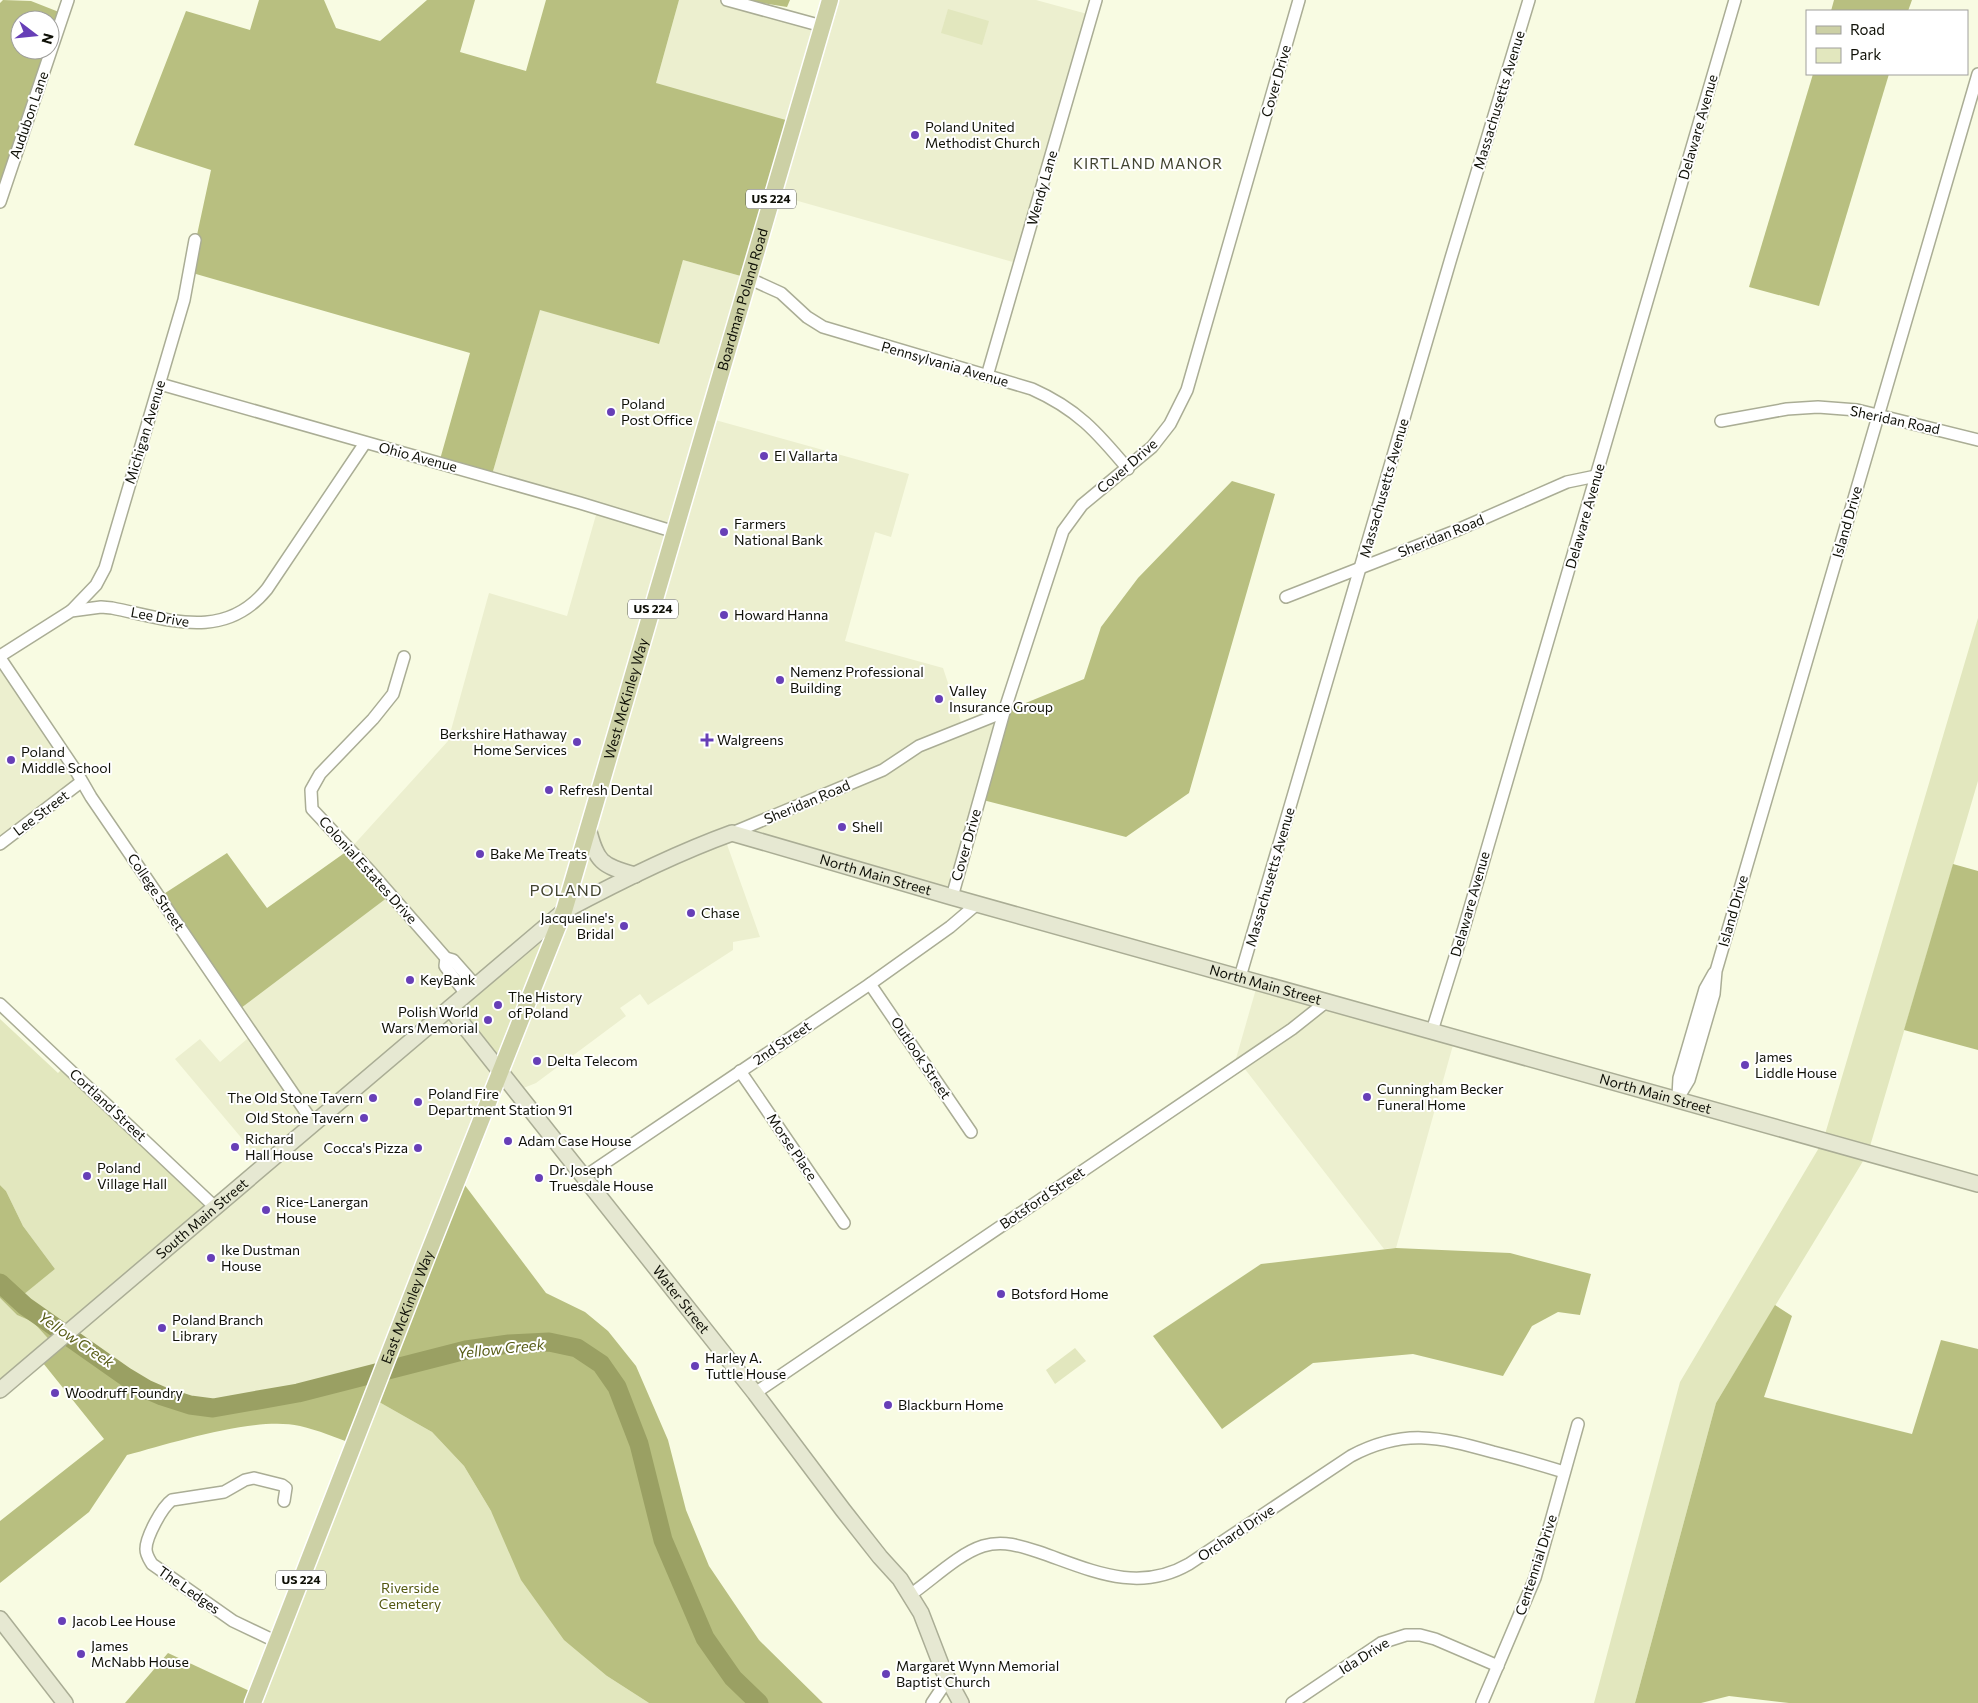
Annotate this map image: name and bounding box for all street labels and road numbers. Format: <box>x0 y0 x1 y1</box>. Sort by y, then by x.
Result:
street label: Massachusetts Avenue <box>1469 28 1528 171</box>
street label: Cover Drive <box>1257 43 1294 119</box>
street label: Audubon Lane <box>6 69 51 161</box>
street label: Delaware Avenue <box>1674 72 1721 182</box>
street label: Wendy Lane <box>1023 148 1060 227</box>
road number: US 224 <box>746 190 796 208</box>
street label: Boardman Poland Road <box>713 226 771 373</box>
street label: Pennsylvania Avenue <box>880 337 1011 390</box>
street label: Michigan Avenue <box>121 378 168 486</box>
street label: Sheridan Road <box>1849 402 1942 437</box>
street label: Massachusetts Avenue <box>1355 416 1412 560</box>
street label: Cover Drive <box>1093 435 1160 496</box>
street label: Ohio Avenue <box>377 438 459 475</box>
street label: Delaware Avenue <box>1561 461 1608 571</box>
street label: Island Drive <box>1828 484 1865 560</box>
street label: Sheridan Road <box>1395 510 1486 561</box>
road number: US 224 <box>628 600 678 618</box>
street label: Lee Drive <box>129 603 191 630</box>
street label: West McKinley Way <box>600 636 651 761</box>
street label: Sheridan Road <box>761 776 852 827</box>
street label: Lee Street <box>10 786 72 839</box>
street label: Massachusetts Avenue <box>1241 805 1298 949</box>
street label: Cover Drive <box>947 807 984 883</box>
street label: Colonial Estates Drive <box>316 812 421 927</box>
street label: Delaware Avenue <box>1446 849 1493 959</box>
street label: College Street <box>124 850 189 934</box>
street label: North Main Street <box>818 850 934 899</box>
street label: Island Drive <box>1714 873 1751 949</box>
street label: North Main Street <box>1208 960 1324 1008</box>
street label: Outlook Street <box>888 1014 955 1102</box>
street label: 2nd Street <box>750 1017 814 1068</box>
street label: Cortland Street <box>67 1065 150 1145</box>
street label: North Main Street <box>1598 1070 1714 1117</box>
street label: Morse Place <box>764 1110 821 1184</box>
street label: Botsford Street <box>996 1163 1088 1232</box>
street label: South Main Street <box>152 1174 251 1262</box>
street label: East McKinley Way <box>377 1248 437 1366</box>
street label: Water Street <box>649 1262 714 1337</box>
street label: Orchard Drive <box>1194 1501 1277 1565</box>
street label: Centennial Drive <box>1511 1512 1560 1617</box>
street label: The Ledges <box>155 1562 224 1617</box>
road number: US 224 <box>276 1570 326 1590</box>
street label: Ida Drive <box>1336 1634 1392 1678</box>

